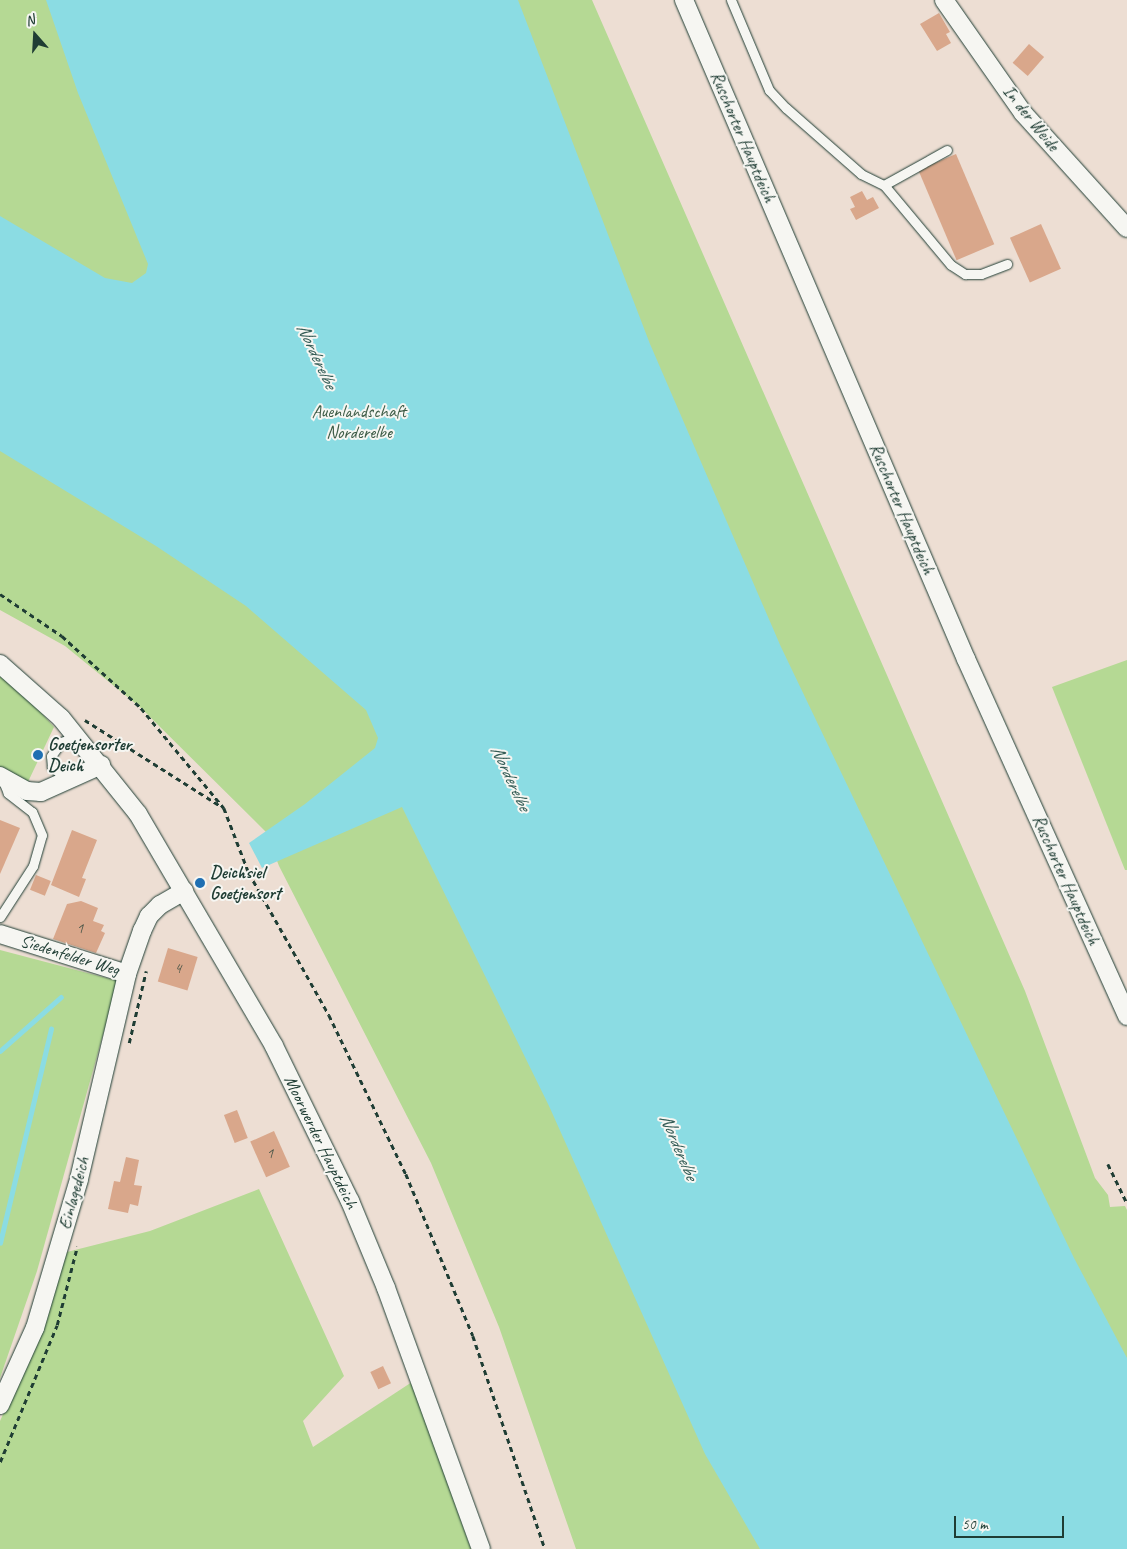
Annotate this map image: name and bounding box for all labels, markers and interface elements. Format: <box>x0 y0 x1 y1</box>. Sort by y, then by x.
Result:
north arrow <box>10 10 60 60</box>
text: N <box>23 11 37 30</box>
street label: Ruschorter Hauptdeich <box>706 68 780 206</box>
street label: In der Weide <box>998 81 1064 155</box>
water label: Norderelbe <box>291 320 341 392</box>
park label: Auenlandschaft Norderelbe <box>312 401 406 444</box>
street label: Ruschorter Hauptdeich <box>865 440 939 578</box>
place label: Goetjensorter Deich <box>48 734 131 776</box>
water label: Norderelbe <box>485 742 535 814</box>
marker: Goetjensorter Deich <box>32 749 44 761</box>
street label: Ruschorter Hauptdeich <box>1028 812 1104 948</box>
place label: Deichsiel Goetjensort <box>210 862 281 904</box>
marker: Deichsiel Goetjensort <box>194 877 206 889</box>
house number: 1 <box>77 920 83 938</box>
street label: Siedenfelder Weg <box>18 930 122 980</box>
house number: 4 <box>175 960 181 978</box>
street label: Moorwerder Hauptdeich <box>279 1072 363 1212</box>
water label: Norderelbe <box>654 1111 702 1183</box>
house number: 1 <box>267 1145 273 1163</box>
street label: Einlagedeich <box>54 1154 94 1232</box>
scale bar <box>957 1506 1067 1538</box>
text: 50 m <box>962 1515 988 1534</box>

